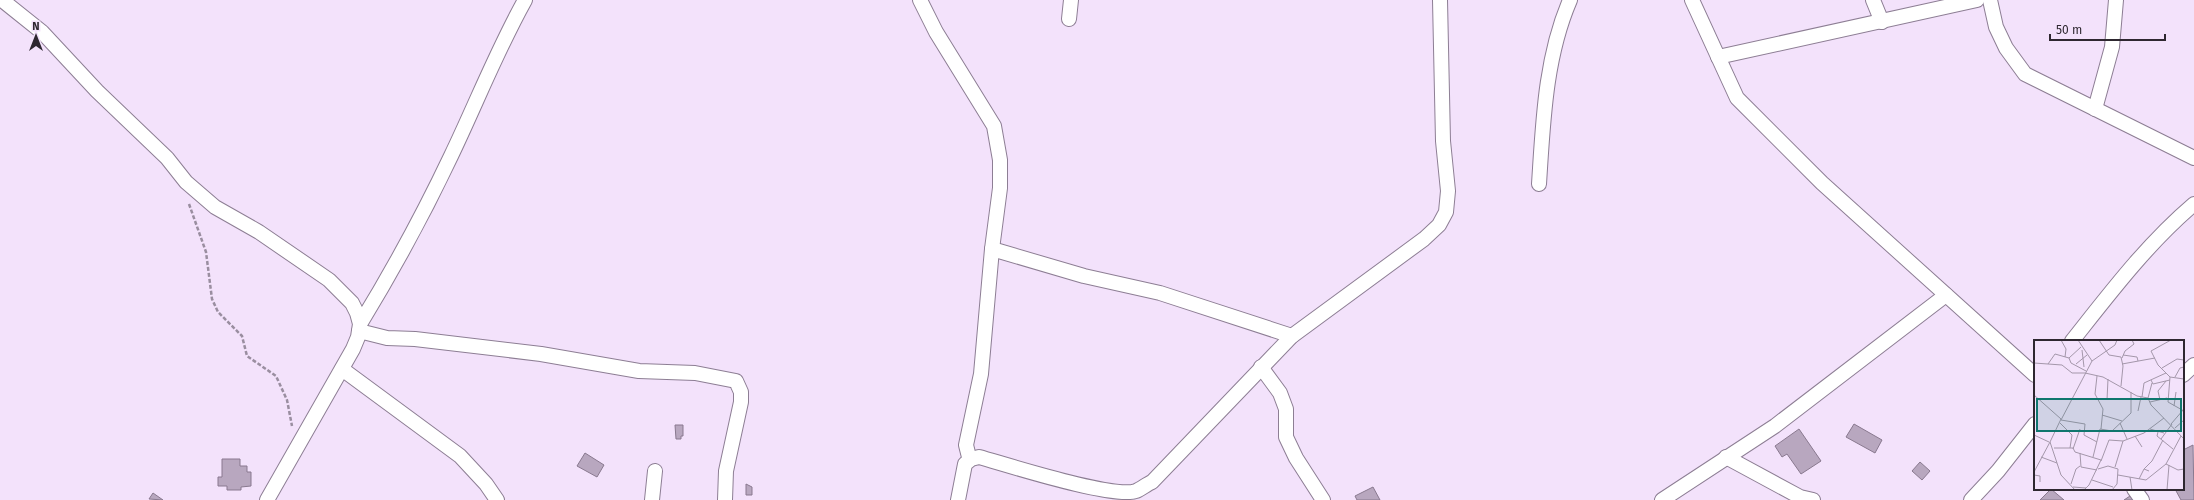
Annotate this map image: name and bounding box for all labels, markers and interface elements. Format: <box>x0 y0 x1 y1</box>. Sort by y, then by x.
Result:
north arrow <box>16 16 56 56</box>
scale bar <box>2050 16 2165 42</box>
text: N <box>32 20 40 33</box>
text: 50 m <box>2056 23 2082 37</box>
inset map <box>2034 340 2184 490</box>

